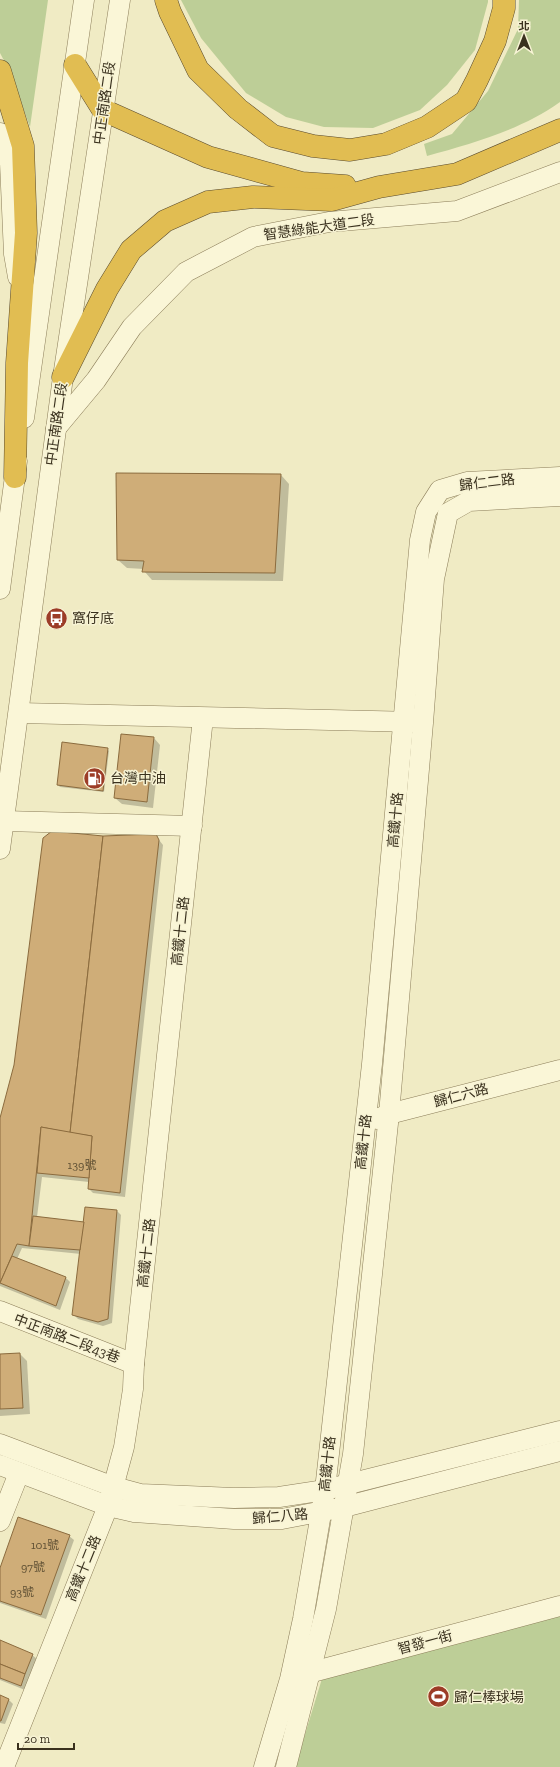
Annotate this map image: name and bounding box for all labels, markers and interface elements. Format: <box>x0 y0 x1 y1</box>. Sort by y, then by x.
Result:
north arrow <box>504 16 544 56</box>
text: 北 <box>519 20 530 33</box>
street label: 中正南路二段 <box>90 60 119 146</box>
street label: 智慧綠能大道二段 <box>262 211 376 244</box>
street label: 中正南路二段 <box>42 381 71 467</box>
street label: 歸仁二路 <box>458 471 516 494</box>
bus stop icon: 窩仔底 <box>44 605 70 631</box>
place label: 窩仔底 <box>72 610 114 627</box>
fuel station icon: 台灣中油 <box>82 765 108 791</box>
place label: 台灣中油 <box>110 770 166 787</box>
street label: 高鐵十路 <box>385 791 406 849</box>
street label: 高鐵十二路 <box>168 895 193 967</box>
street label: 歸仁六路 <box>432 1080 490 1111</box>
street label: 高鐵十路 <box>352 1113 375 1171</box>
house number: 139號 <box>68 1158 96 1172</box>
street label: 高鐵十二路 <box>134 1217 159 1289</box>
street label: 中正南路二段43巷 <box>11 1310 122 1367</box>
street label: 高鐵十路 <box>316 1435 339 1493</box>
street label: 歸仁八路 <box>251 1506 309 1527</box>
street label: 高鐵十二路 <box>62 1533 104 1604</box>
house number: 101號 <box>31 1538 59 1552</box>
house number: 97號 <box>21 1560 45 1574</box>
house number: 93號 <box>10 1585 34 1599</box>
street label: 智發一街 <box>396 1627 454 1658</box>
sports icon: 歸仁棒球場 <box>425 1684 451 1710</box>
place label: 歸仁棒球場 <box>454 1689 524 1706</box>
scale bar <box>18 1725 74 1751</box>
text: 20 m <box>24 1732 51 1746</box>

